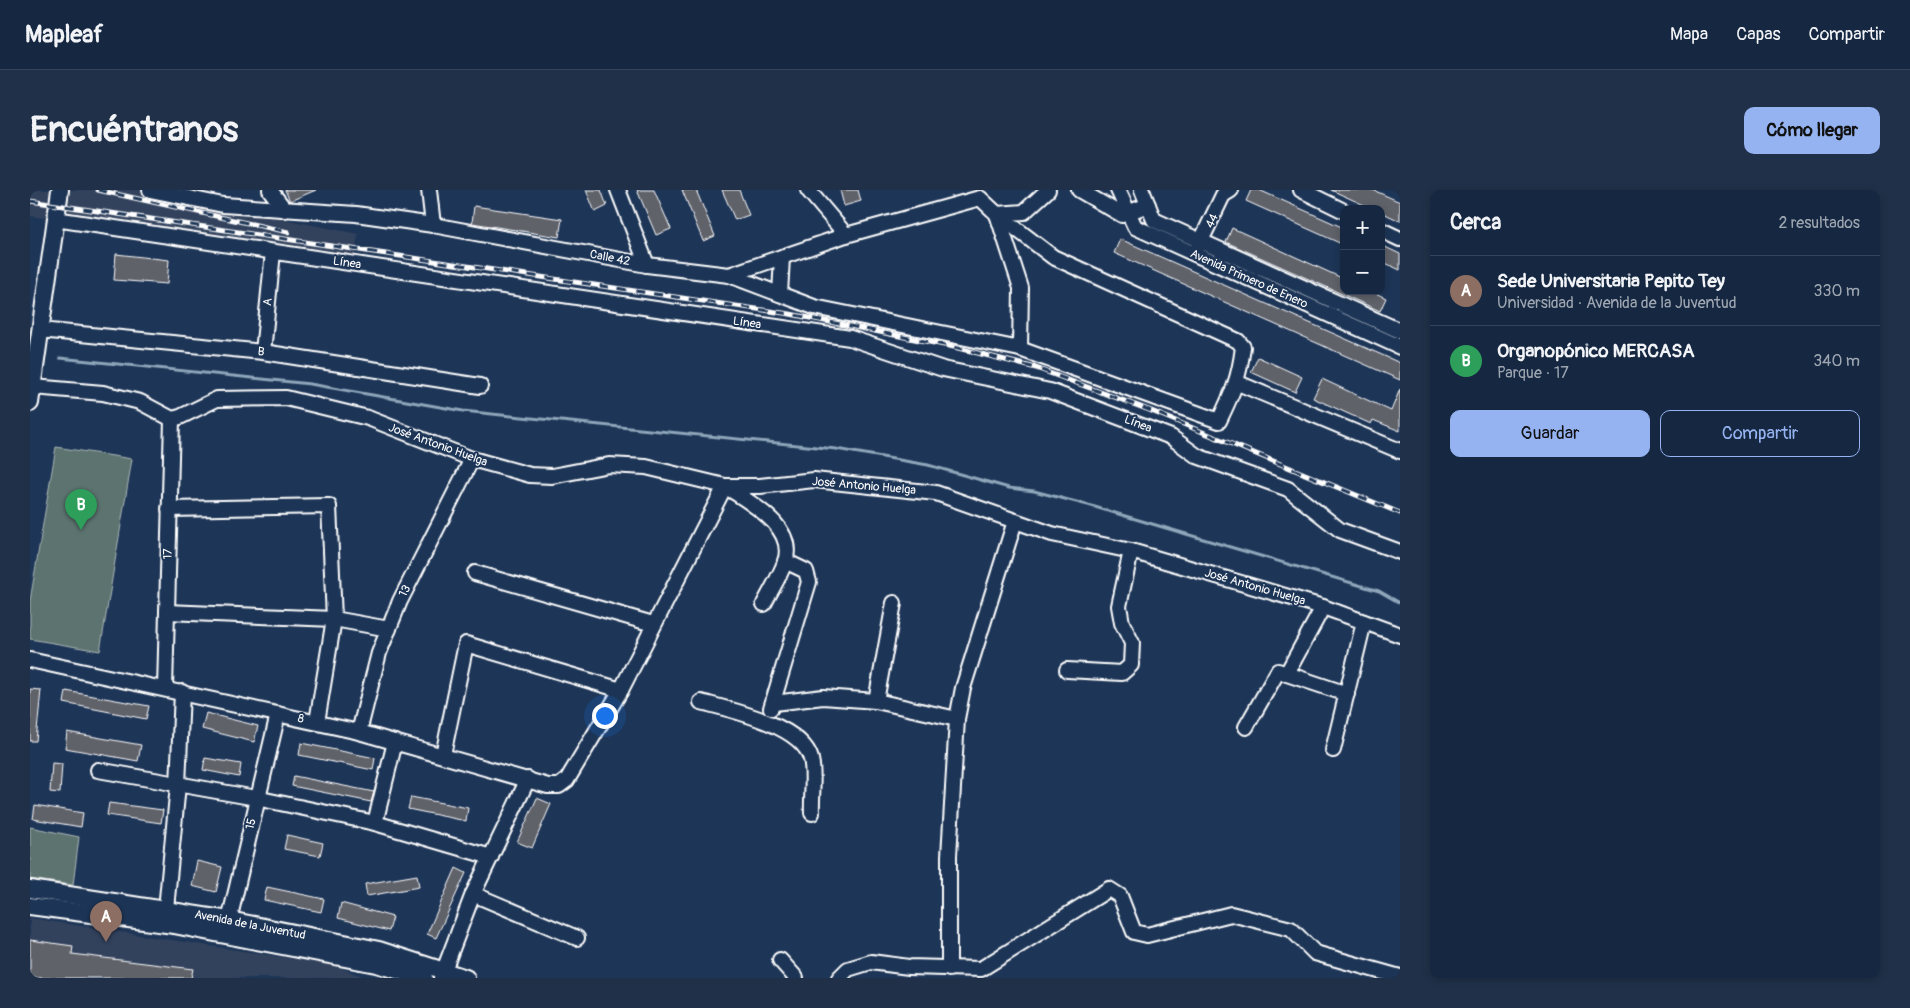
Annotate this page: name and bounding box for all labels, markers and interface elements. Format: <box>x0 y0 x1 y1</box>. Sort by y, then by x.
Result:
text: Mapleaf <box>25 20 103 49</box>
text: Mapa <box>1670 23 1708 46</box>
text: Capas <box>1736 23 1781 46</box>
text: Compartir <box>1809 23 1885 46</box>
button: Cómo llegar <box>1744 107 1880 154</box>
text: Encuéntranos <box>30 108 238 152</box>
map controls <box>1340 205 1385 295</box>
button: + <box>1340 205 1385 250</box>
text: Cerca <box>1450 209 1501 236</box>
street label: 44 <box>1202 211 1222 230</box>
text: 2 resultados <box>1778 213 1860 233</box>
street label: Avenida Primero de Enero <box>1188 246 1311 312</box>
street label: Calle 42 <box>588 247 632 269</box>
button: − <box>1340 250 1385 295</box>
street label: Línea <box>332 254 363 272</box>
text: Sede Universitaria Pepito Tey <box>1497 269 1725 293</box>
text: A <box>1461 281 1471 301</box>
text: 330 m <box>1814 281 1860 301</box>
text: Universidad · Avenida de la Juventud <box>1497 293 1737 313</box>
street label: A <box>260 297 276 307</box>
street label: Línea <box>732 314 763 332</box>
text: Organopónico MERCASA <box>1497 339 1695 363</box>
street label: B <box>257 344 265 360</box>
text: B <box>1461 351 1471 371</box>
text: 340 m <box>1813 351 1860 371</box>
text: Parque · 17 <box>1497 363 1569 383</box>
button: Guardar <box>1450 410 1650 457</box>
button: Compartir <box>1660 410 1860 457</box>
street label: Línea <box>1122 412 1154 436</box>
street label: José Antonio Huelga <box>386 420 490 470</box>
street label: José Antonio Huelga <box>811 474 917 498</box>
pin: B <box>65 489 97 530</box>
street label: 17 <box>160 548 176 560</box>
street label: José Antonio Huelga <box>1203 565 1308 609</box>
street label: 13 <box>396 582 414 599</box>
your location <box>592 703 618 729</box>
street label: 8 <box>297 711 305 727</box>
street label: 15 <box>242 817 260 831</box>
pin: A <box>90 901 122 942</box>
street label: Avenida de la Juventud <box>193 907 307 943</box>

